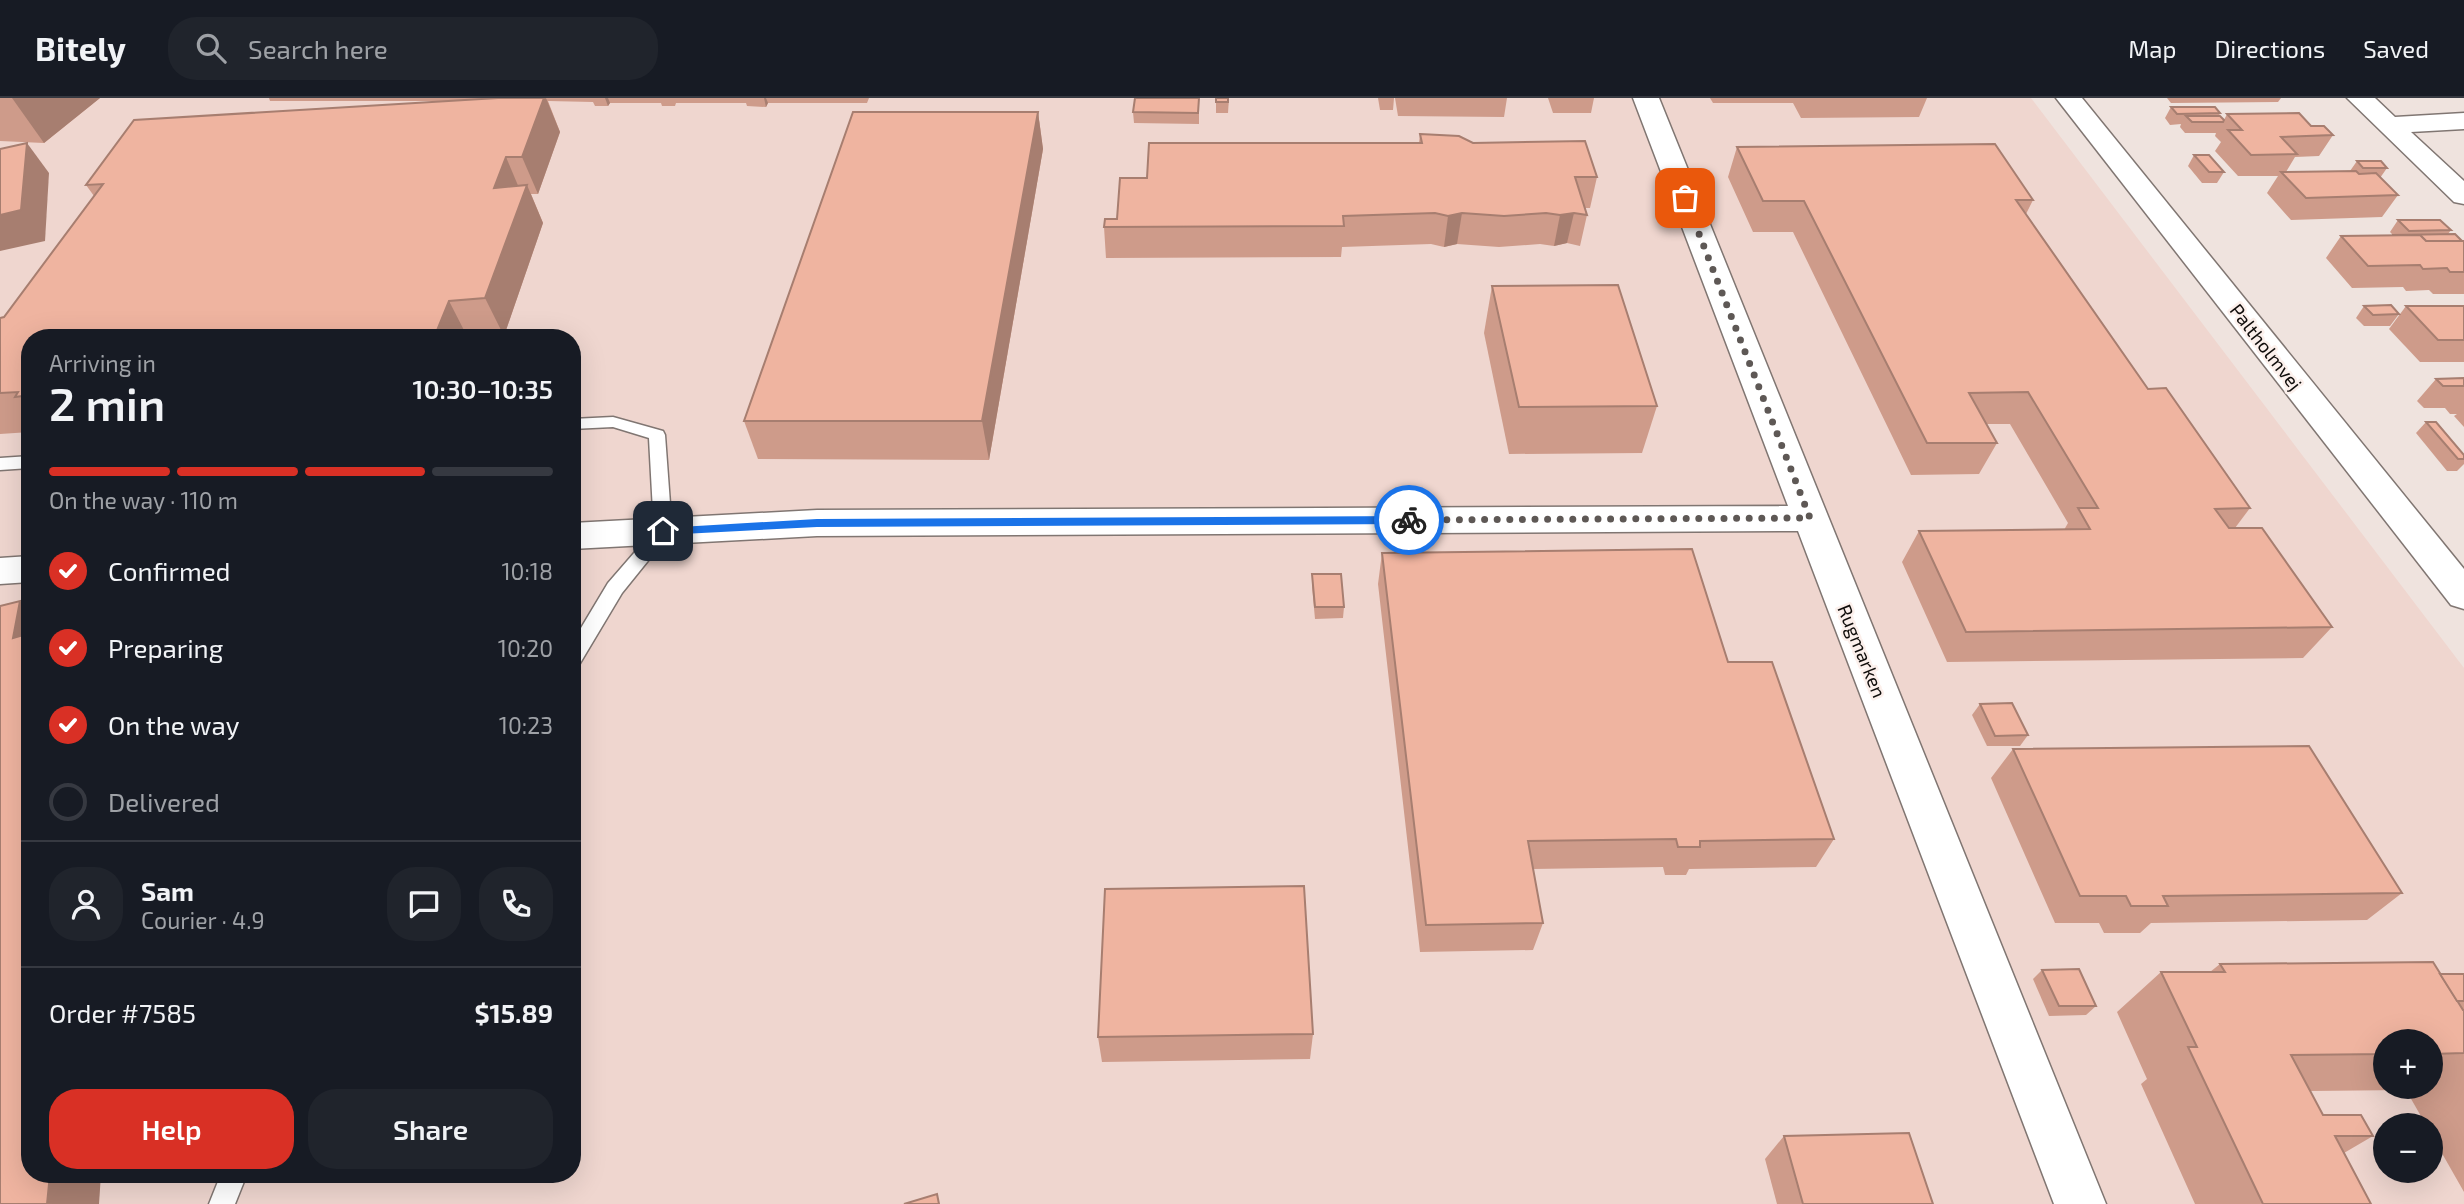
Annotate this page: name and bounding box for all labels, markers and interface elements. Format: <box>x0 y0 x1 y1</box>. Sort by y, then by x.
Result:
search box <box>168 17 658 80</box>
text: Bitely <box>35 28 126 68</box>
icon: search <box>192 29 230 67</box>
text: Search here <box>248 33 388 64</box>
text: Map <box>2128 34 2176 63</box>
text: Directions <box>2214 34 2325 63</box>
text: Saved <box>2363 34 2429 63</box>
pin <box>1655 168 1715 228</box>
icon: bag <box>1666 179 1704 217</box>
street label: Paltholmvej <box>2226 299 2307 394</box>
text: Arriving in <box>49 349 156 377</box>
text: 10:30–10:35 <box>413 373 553 404</box>
text: 2 min <box>49 375 165 430</box>
courier <box>1374 485 1444 555</box>
text: On the way · 110 m <box>49 486 238 514</box>
pin <box>633 501 693 561</box>
icon: bike <box>1390 501 1428 539</box>
icon: home <box>644 512 682 550</box>
icon: check <box>49 552 87 590</box>
text: Confirmed <box>108 555 231 586</box>
text: 10:18 <box>501 557 553 585</box>
street label: Rugmarken <box>1833 601 1892 701</box>
icon: check <box>49 629 87 667</box>
text: Preparing <box>108 632 223 663</box>
text: 10:20 <box>498 634 553 662</box>
icon: check <box>49 706 87 744</box>
text: On the way <box>108 709 239 740</box>
text: 10:23 <box>499 711 553 739</box>
text: Delivered <box>108 786 220 817</box>
button: person <box>49 867 123 941</box>
button: chat <box>387 867 461 941</box>
button: phone <box>479 867 553 941</box>
text: Sam <box>141 875 194 906</box>
text: Courier · 4.9 <box>141 906 265 934</box>
text: Order #7585 <box>49 997 196 1028</box>
text: $15.89 <box>474 997 553 1028</box>
map controls <box>2373 1029 2443 1183</box>
button: + <box>2373 1029 2443 1099</box>
button: Help <box>49 1089 294 1169</box>
button: Share <box>308 1089 553 1169</box>
button: − <box>2373 1113 2443 1183</box>

